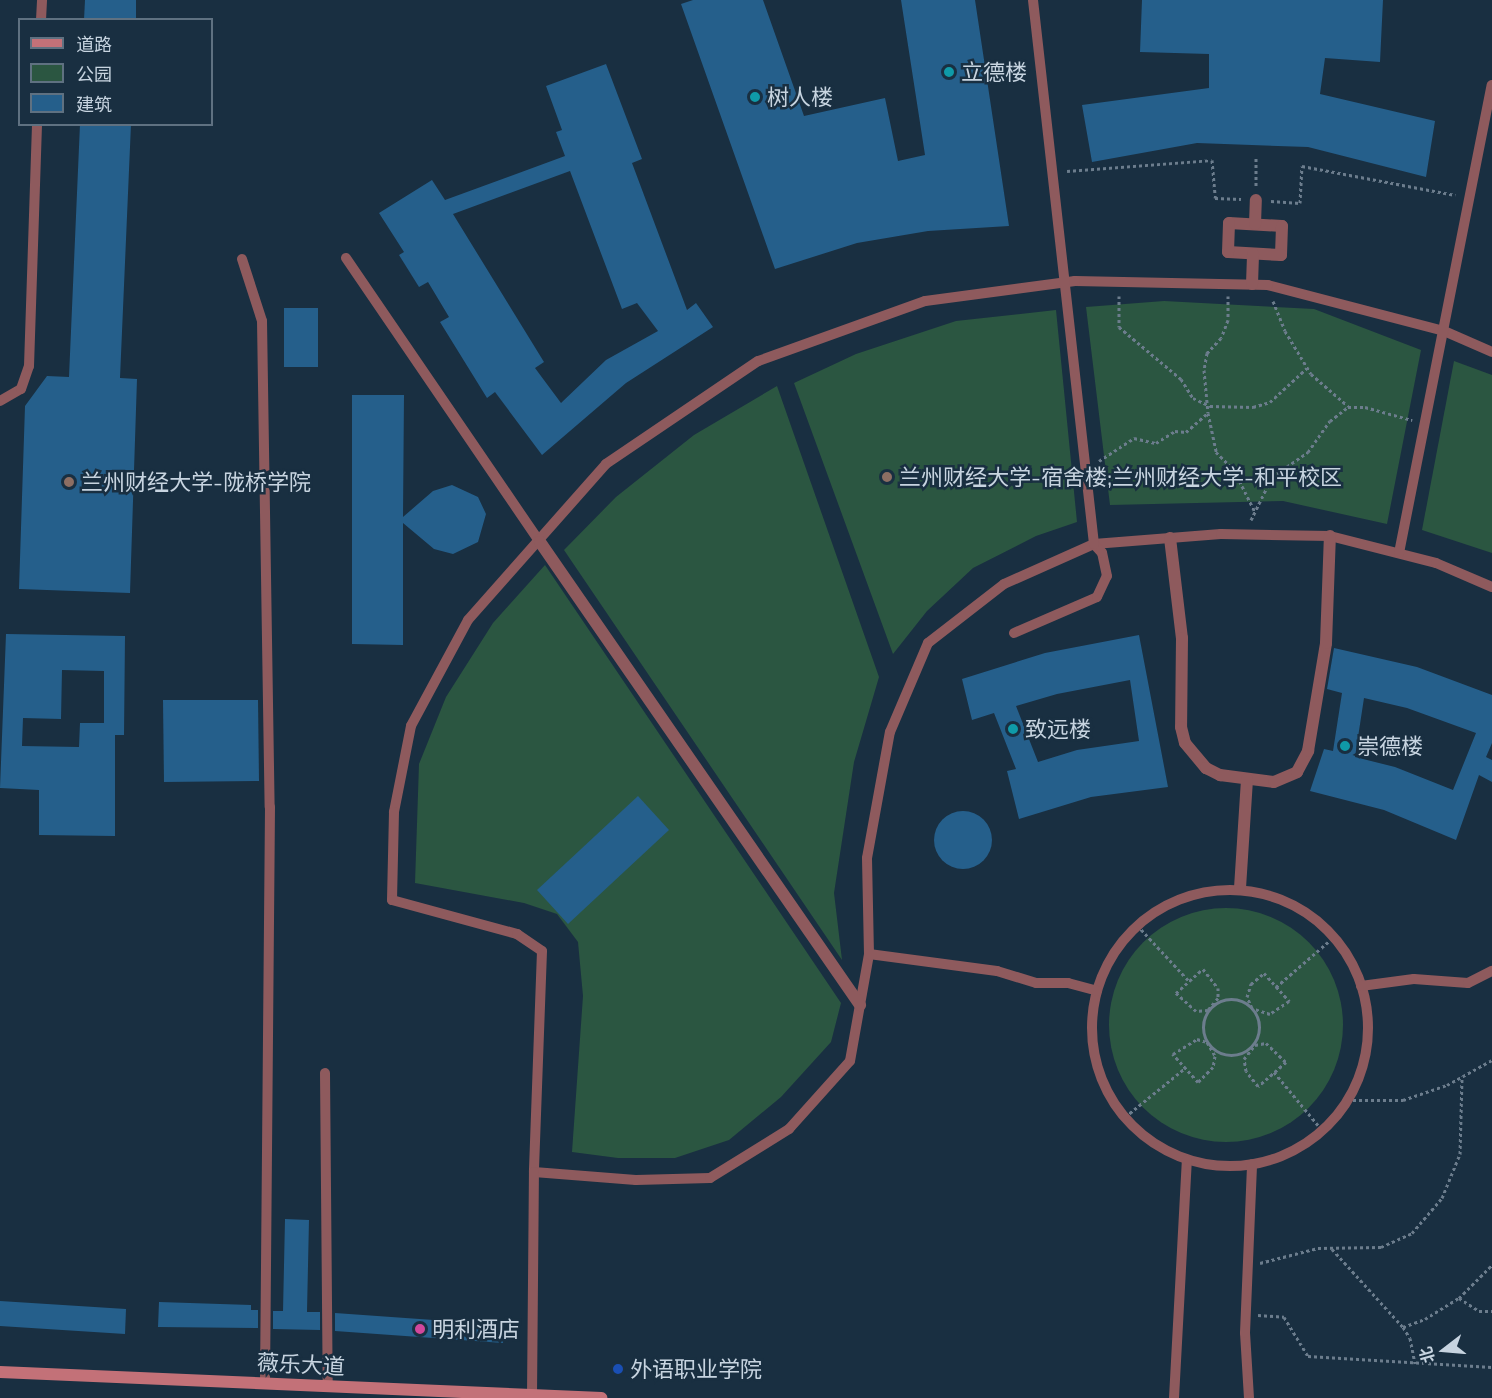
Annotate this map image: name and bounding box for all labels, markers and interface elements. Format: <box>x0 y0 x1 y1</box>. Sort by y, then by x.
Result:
legend <box>18 18 213 126</box>
text: 道路 <box>76 33 112 55</box>
place label: 立德楼 <box>961 59 1027 85</box>
text: 公园 <box>76 63 112 85</box>
marker: 立德楼 <box>942 65 956 79</box>
place label: 树人楼 <box>767 84 833 110</box>
marker: 树人楼 <box>748 90 762 104</box>
text: 建筑 <box>76 93 112 115</box>
place label: 兰州财经大学-宿舍楼;兰州财经大学-和平校区 <box>899 464 1342 490</box>
place label: 兰州财经大学-陇桥学院 <box>81 469 311 495</box>
marker: 兰州财经大学-宿舍楼;兰州财经大学-和平校区 <box>880 470 894 484</box>
marker: 兰州财经大学-陇桥学院 <box>62 475 76 489</box>
place label: 致远楼 <box>1025 716 1091 742</box>
marker: 致远楼 <box>1006 722 1020 736</box>
place label: 崇德楼 <box>1357 733 1423 759</box>
marker: 崇德楼 <box>1338 739 1352 753</box>
place label: 明利酒店 <box>432 1316 520 1342</box>
north arrow <box>1414 1320 1474 1380</box>
marker: 明利酒店 <box>413 1322 427 1336</box>
text: 北 <box>1415 1345 1438 1365</box>
street label: 薇乐大道 <box>256 1349 346 1379</box>
place label: 外语职业学院 <box>630 1356 762 1382</box>
marker: 外语职业学院 <box>611 1362 625 1376</box>

